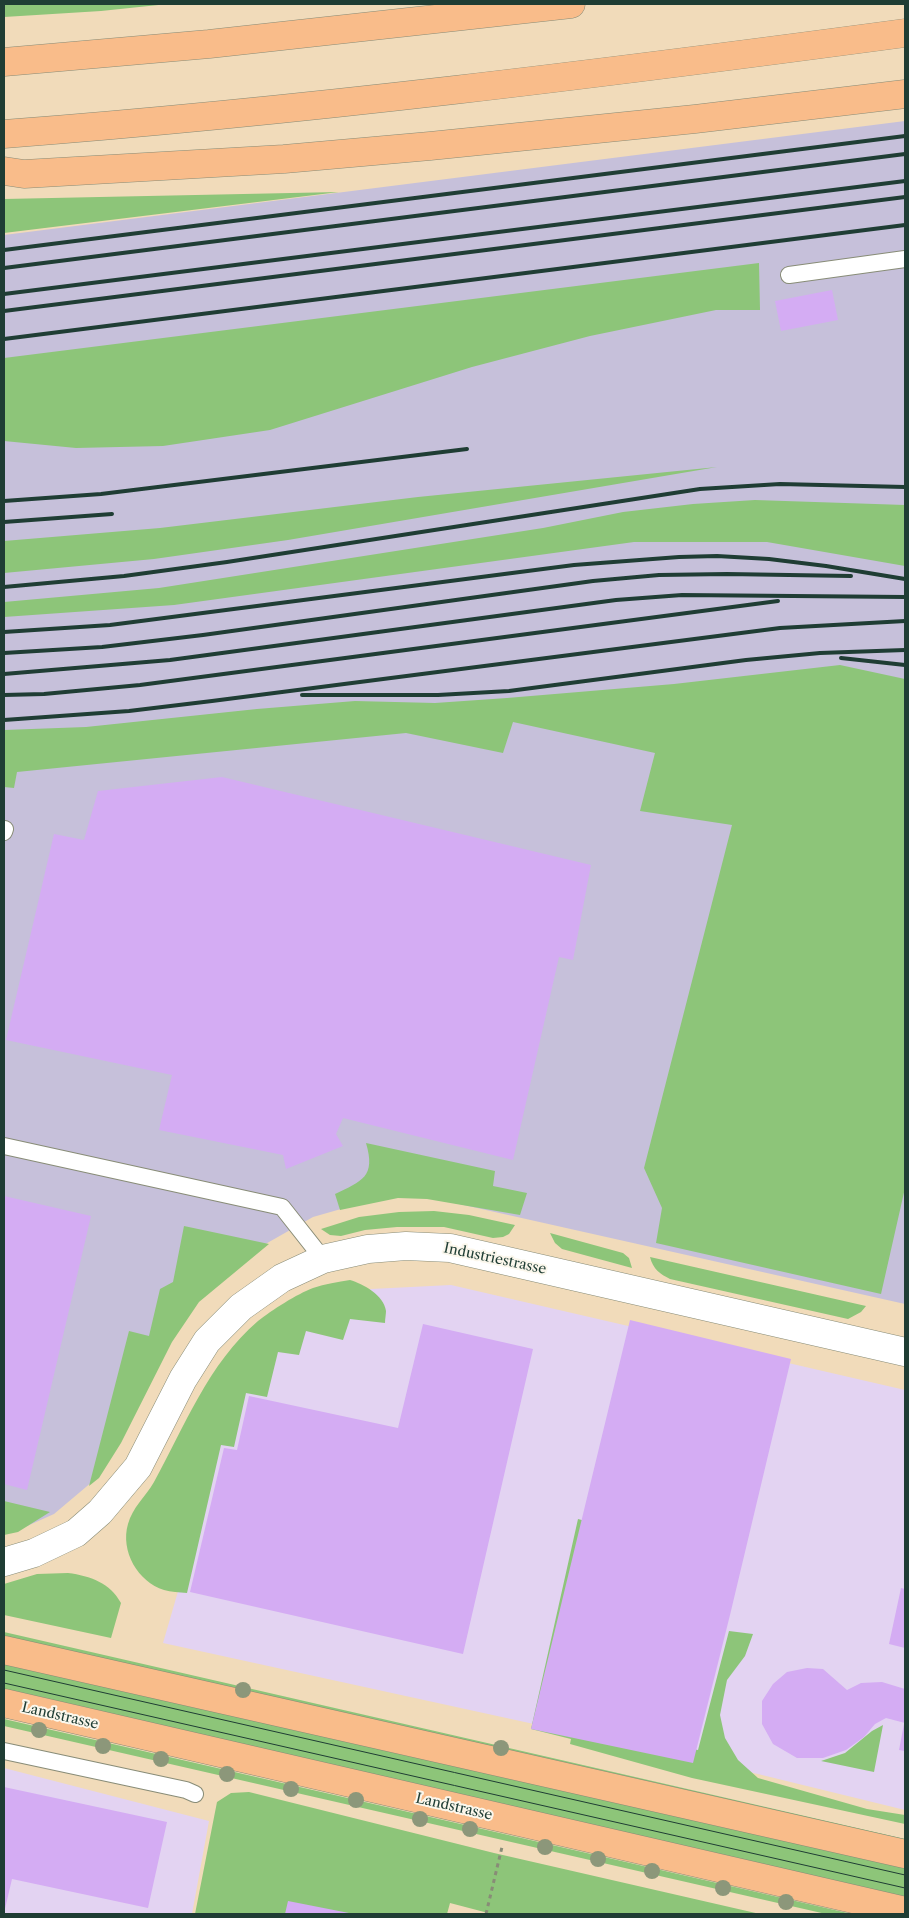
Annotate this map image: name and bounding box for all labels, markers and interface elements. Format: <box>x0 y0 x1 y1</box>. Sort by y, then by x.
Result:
street label: Industriestrasse <box>442 1240 548 1278</box>
street label: Landstrasse <box>20 1699 100 1733</box>
street label: Landstrasse <box>414 1790 494 1824</box>

